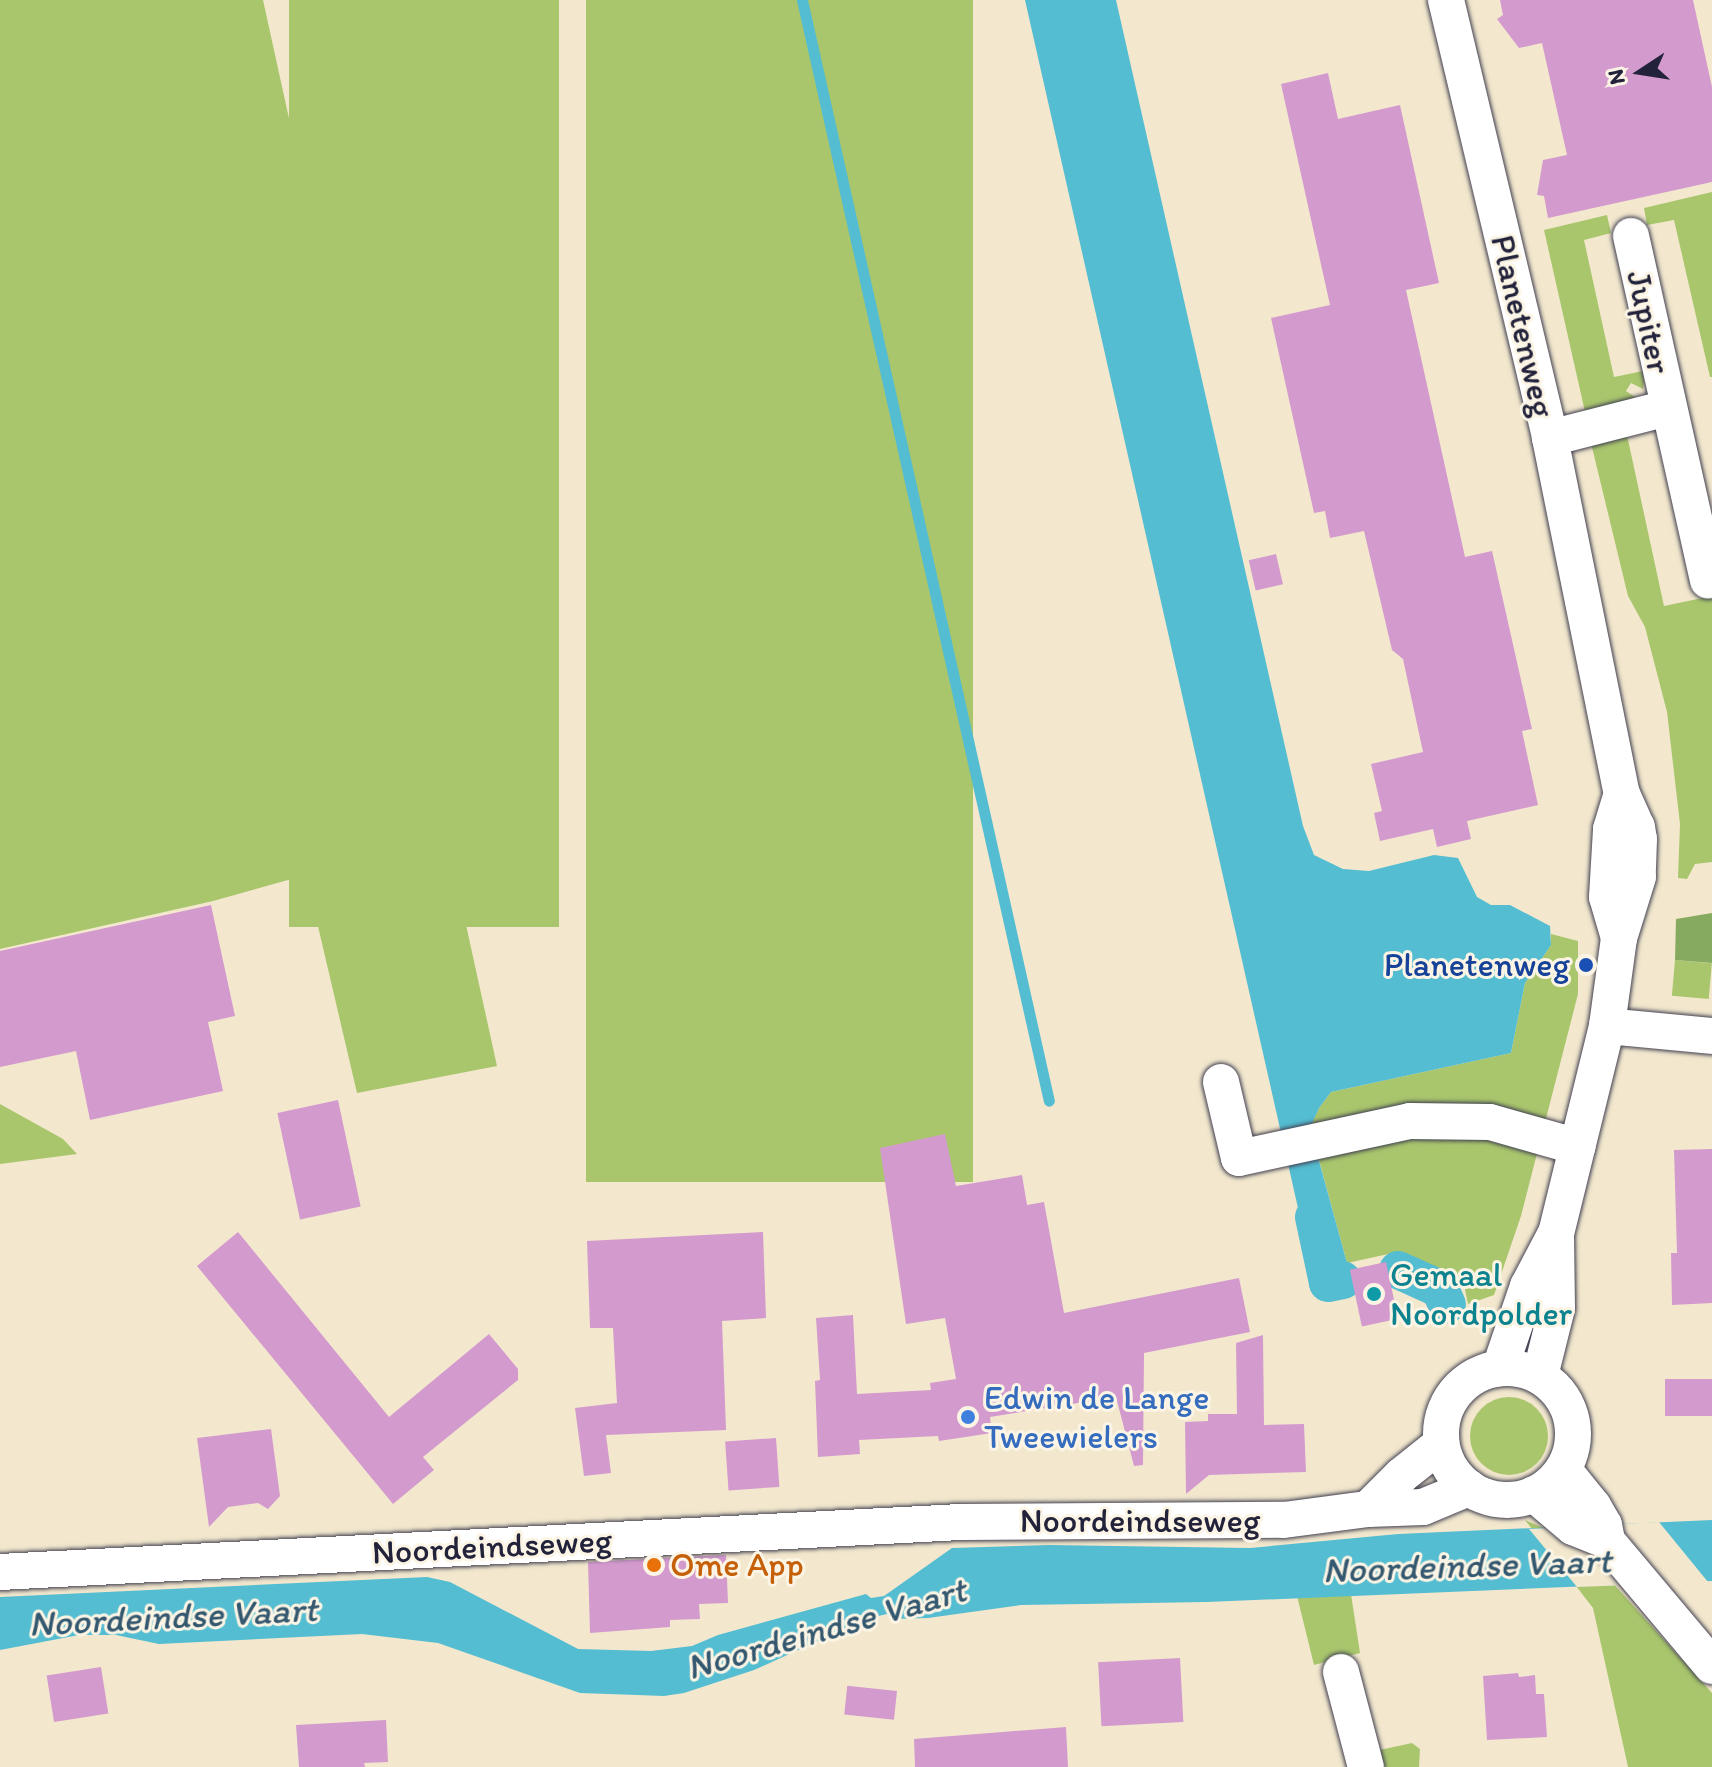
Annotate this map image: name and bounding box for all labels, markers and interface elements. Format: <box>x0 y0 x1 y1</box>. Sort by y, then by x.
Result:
north arrow <box>1600 32 1680 112</box>
text: N <box>1601 67 1631 87</box>
street label: Planetenweg <box>1482 231 1564 421</box>
street label: Jupiter <box>1618 267 1680 377</box>
place label: Planetenweg <box>1384 945 1570 985</box>
marker: Planetenweg <box>1577 956 1595 974</box>
place label: Gemaal Noordpolder <box>1390 1254 1572 1334</box>
marker: Gemaal Noordpolder <box>1365 1285 1383 1303</box>
place label: Edwin de Lange Tweewielers <box>984 1377 1210 1456</box>
marker: Edwin de Lange Tweewielers <box>959 1408 977 1426</box>
street label: Noordeindseweg <box>1020 1501 1260 1541</box>
street label: Noordeindseweg <box>371 1519 613 1573</box>
water label: Noordeindse Vaart <box>1323 1538 1611 1592</box>
place label: Ome App <box>670 1545 804 1585</box>
marker: Ome App <box>645 1556 663 1574</box>
water label: Noordeindse Vaart <box>682 1568 970 1688</box>
water label: Noordeindse Vaart <box>29 1587 317 1645</box>

